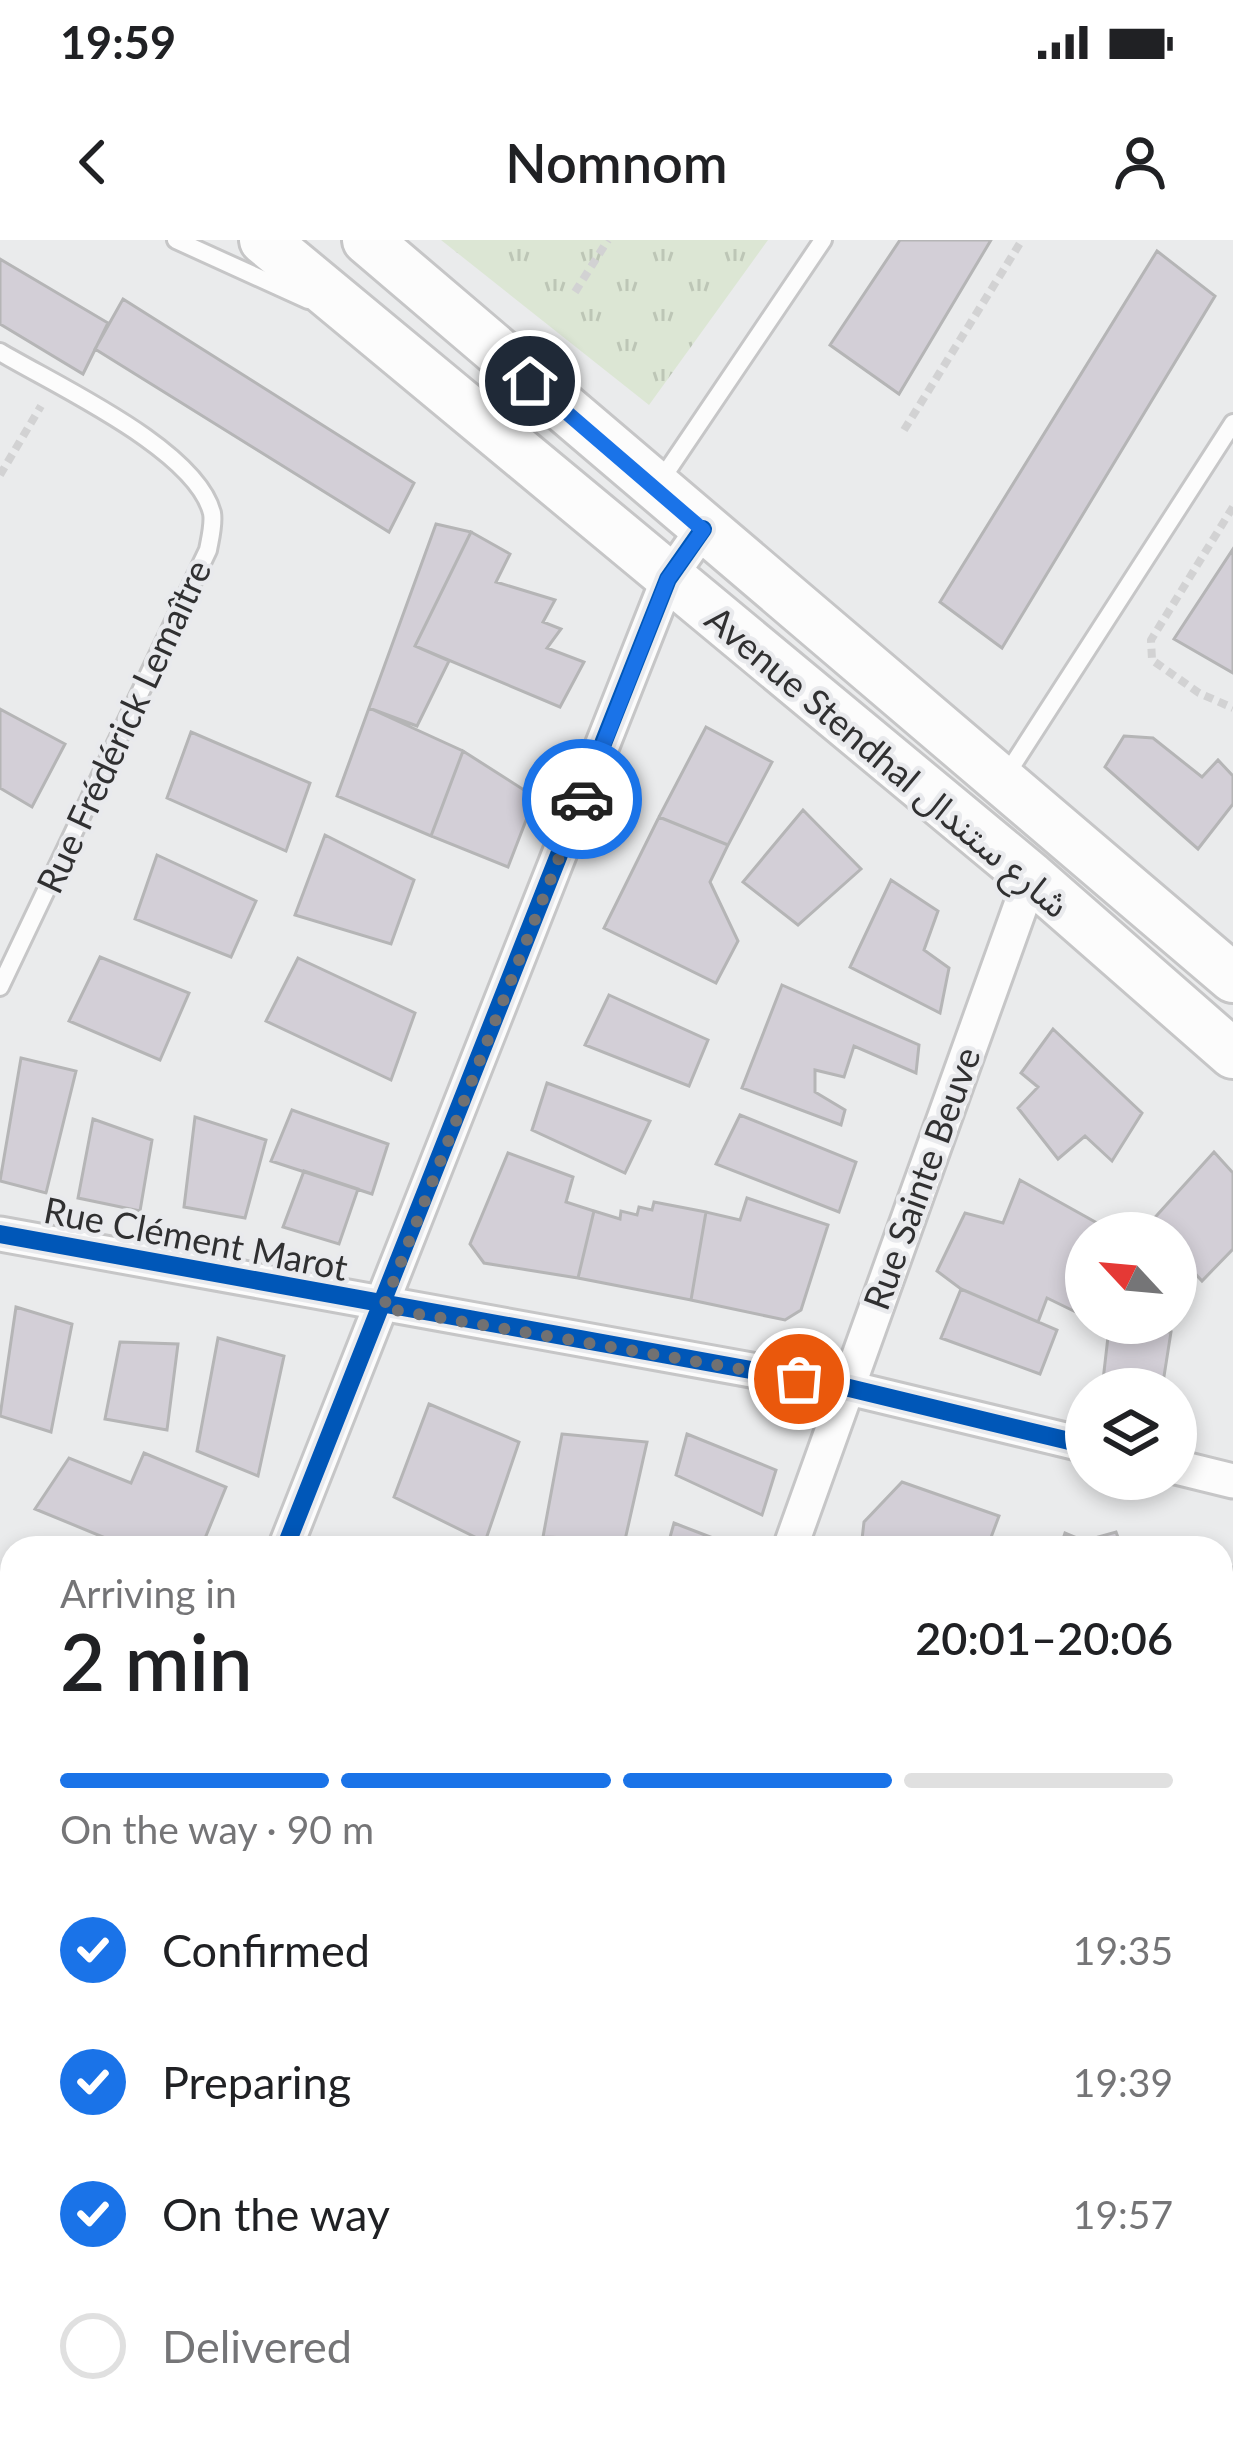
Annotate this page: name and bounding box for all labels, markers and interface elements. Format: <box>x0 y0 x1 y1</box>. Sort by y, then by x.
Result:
text: 19:59 <box>60 15 176 69</box>
icon: back <box>60 129 126 195</box>
icon: person <box>1107 129 1173 195</box>
text: Nomnom <box>505 130 728 195</box>
pin <box>479 330 581 432</box>
icon: home <box>497 348 563 414</box>
street label: Rue Frédérick Lemaître <box>26 552 220 900</box>
street label: Avenue Stendhal شارع ستندال <box>693 596 1079 931</box>
courier <box>522 739 642 859</box>
icon: car <box>549 766 615 832</box>
street label: Rue Sainte Beuve <box>853 1041 989 1315</box>
street label: Rue Clément Marot <box>40 1187 352 1289</box>
north arrow <box>1065 1212 1197 1344</box>
map controls <box>1065 1212 1197 1500</box>
pin <box>748 1328 850 1430</box>
icon: bag <box>766 1346 832 1412</box>
button: layers <box>1065 1368 1197 1500</box>
text: Arriving in <box>60 1570 237 1616</box>
text: 20:01–20:06 <box>915 1611 1173 1665</box>
text: 2 min <box>60 1614 253 1708</box>
text: On the way · 90 m <box>60 1806 374 1852</box>
icon: check <box>60 1917 126 1983</box>
text: Confirmed <box>162 1923 370 1977</box>
text: 19:35 <box>1073 1927 1173 1973</box>
icon: check <box>60 2049 126 2115</box>
text: Preparing <box>162 2055 351 2109</box>
text: 19:39 <box>1073 2059 1173 2105</box>
icon: check <box>60 2181 126 2247</box>
text: On the way <box>162 2187 390 2241</box>
text: 19:57 <box>1073 2191 1173 2237</box>
text: Delivered <box>162 2319 352 2373</box>

